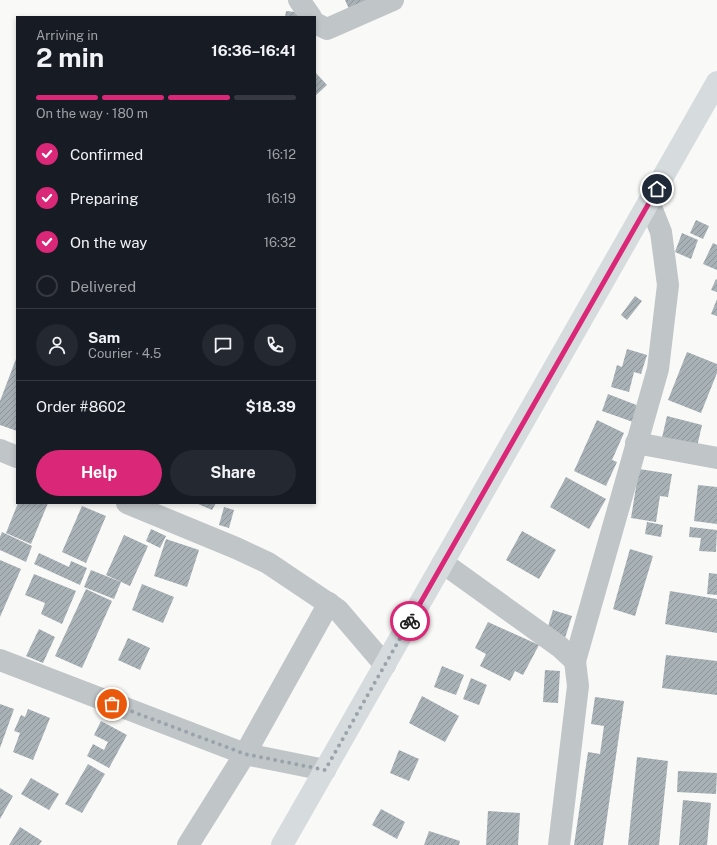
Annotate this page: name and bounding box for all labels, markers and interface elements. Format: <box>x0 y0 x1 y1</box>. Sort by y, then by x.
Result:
text: Arriving in <box>36 28 98 43</box>
text: 2 min <box>36 42 104 73</box>
text: 16:36–16:41 <box>211 42 296 59</box>
text: On the way · 180 m <box>36 106 148 121</box>
icon: check <box>36 143 58 165</box>
text: Confirmed <box>70 146 143 163</box>
text: 16:12 <box>267 147 296 162</box>
pin <box>640 172 674 206</box>
icon: home <box>646 178 668 200</box>
icon: check <box>36 187 58 209</box>
text: Preparing <box>70 190 139 207</box>
text: 16:19 <box>266 191 296 206</box>
icon: check <box>36 231 58 253</box>
text: On the way <box>70 234 147 251</box>
text: 16:32 <box>264 235 296 250</box>
text: Delivered <box>70 278 136 295</box>
button: person <box>36 324 78 366</box>
button: chat <box>202 324 244 366</box>
button: phone <box>254 324 296 366</box>
text: Sam <box>88 329 120 346</box>
text: Courier · 4.5 <box>88 346 161 361</box>
text: Order #8602 <box>36 398 126 415</box>
text: $18.39 <box>245 398 296 415</box>
button: Help <box>36 450 162 496</box>
button: Share <box>170 450 296 496</box>
courier <box>390 601 430 641</box>
icon: bike <box>399 610 421 632</box>
pin <box>95 687 129 721</box>
icon: bag <box>101 693 123 715</box>

